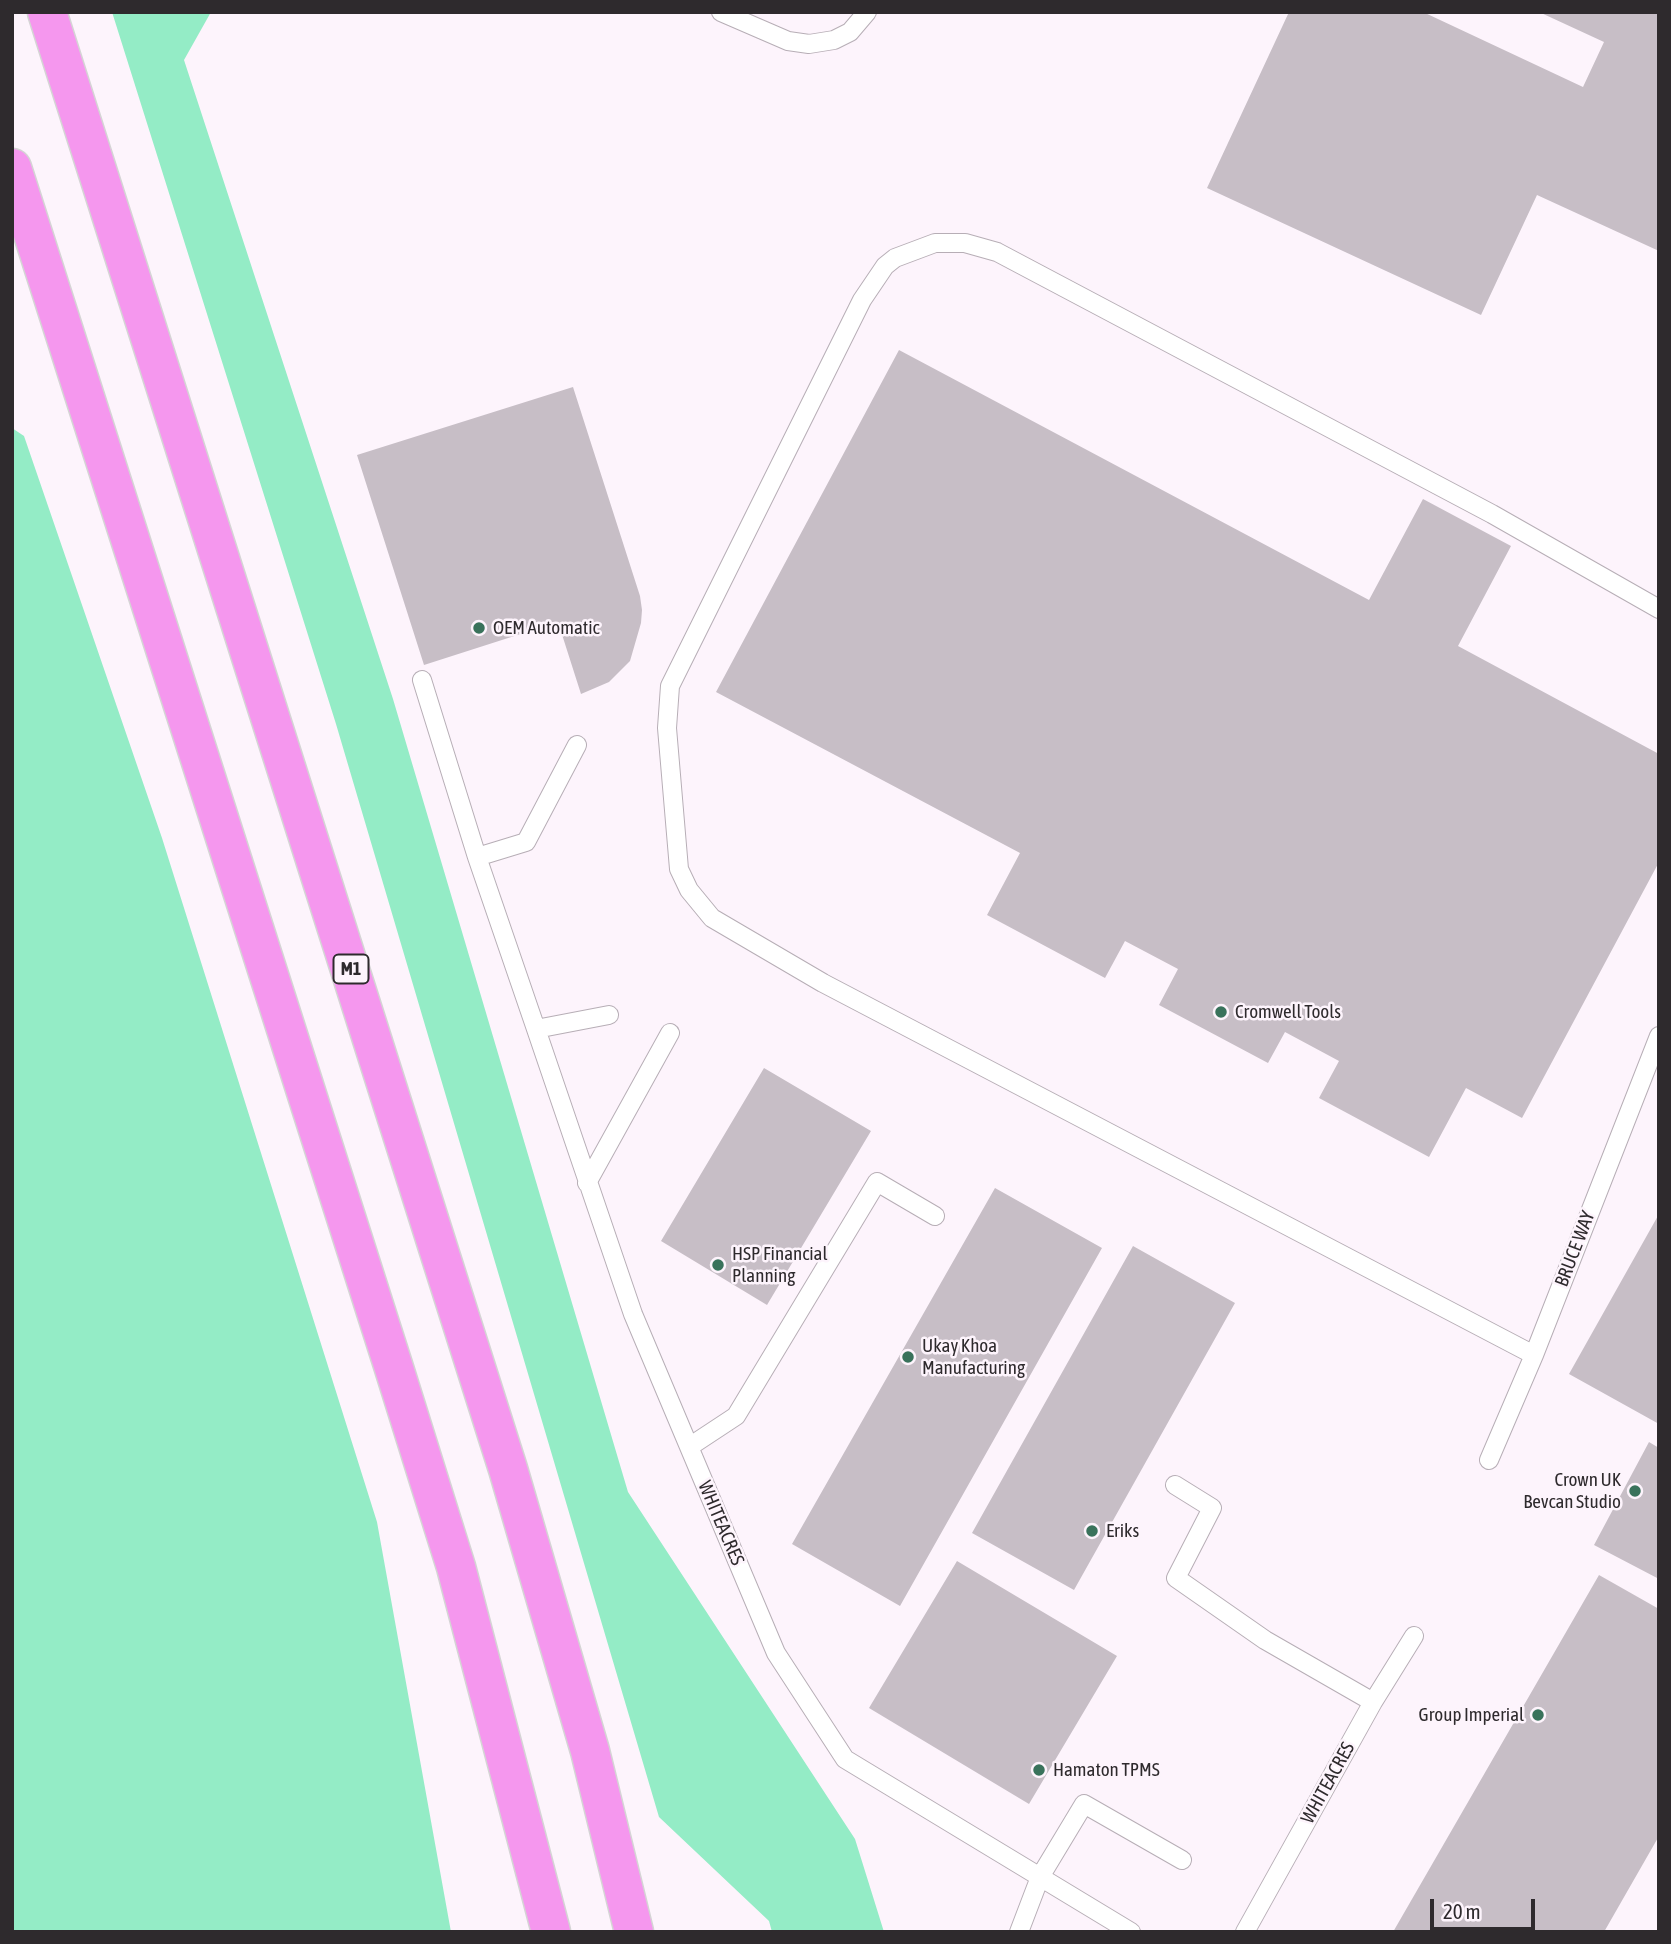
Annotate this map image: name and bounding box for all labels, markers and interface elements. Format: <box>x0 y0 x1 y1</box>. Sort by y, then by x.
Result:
place label: OEM Automatic <box>493 617 600 639</box>
marker: OEM Automatic <box>471 620 487 636</box>
road number: M1 <box>334 954 368 984</box>
place label: Cromwell Tools <box>1235 1001 1341 1023</box>
marker: Cromwell Tools <box>1213 1004 1229 1020</box>
street label: BRUCE WAY <box>1550 1208 1600 1290</box>
place label: HSP Financial Planning <box>732 1243 827 1287</box>
marker: HSP Financial Planning <box>710 1257 726 1273</box>
place label: Ukay Khoa Manufacturing <box>922 1335 1025 1379</box>
marker: Ukay Khoa Manufacturing <box>900 1349 916 1365</box>
place label: Crown UK Bevcan Studio <box>1523 1469 1621 1513</box>
street label: WHITEACRES <box>693 1477 749 1569</box>
marker: Crown UK Bevcan Studio <box>1627 1483 1643 1499</box>
place label: Eriks <box>1106 1520 1139 1542</box>
marker: Eriks <box>1084 1523 1100 1539</box>
place label: Group Imperial <box>1419 1704 1524 1726</box>
marker: Group Imperial <box>1530 1707 1546 1723</box>
street label: WHITEACRES <box>1296 1738 1360 1828</box>
place label: Hamaton TPMS <box>1053 1759 1160 1781</box>
marker: Hamaton TPMS <box>1031 1762 1047 1778</box>
scale bar <box>1433 1884 1538 1928</box>
text: 20 m <box>1443 1899 1481 1923</box>

